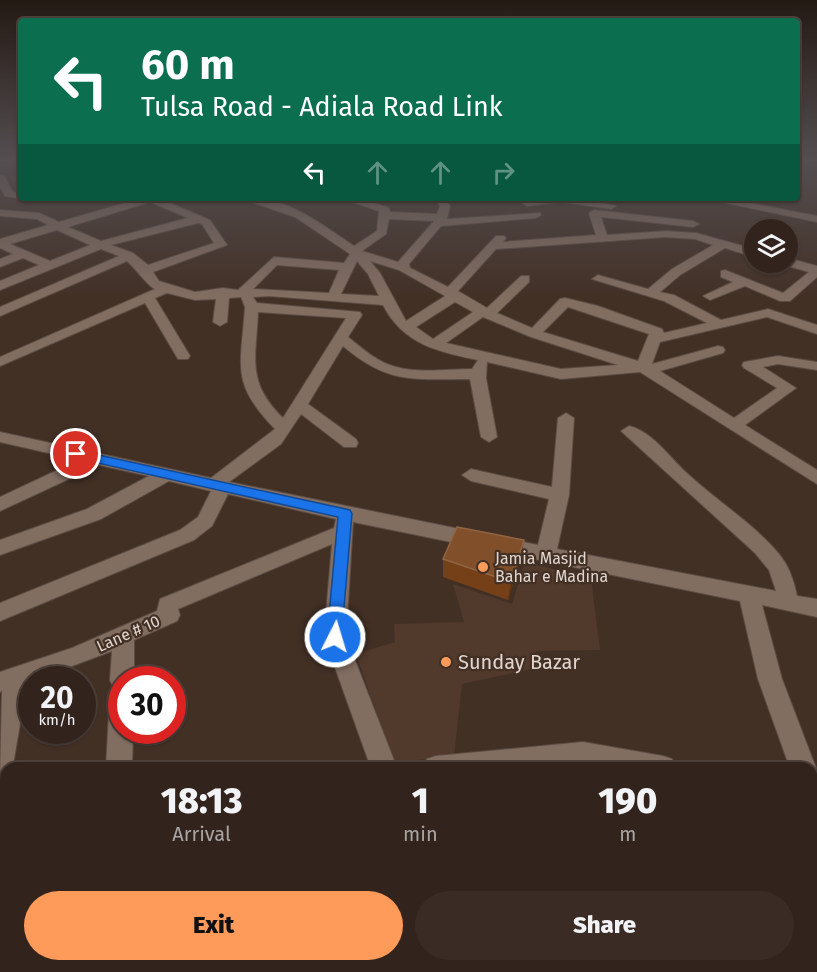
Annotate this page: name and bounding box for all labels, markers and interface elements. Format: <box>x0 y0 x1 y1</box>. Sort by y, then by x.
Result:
text: 60 m <box>141 40 235 90</box>
icon: left <box>42 42 120 120</box>
text: Tulsa Road - Adiala Road Link <box>141 91 503 123</box>
icon: left <box>298 156 331 189</box>
icon: ahead <box>361 156 394 189</box>
icon: ahead <box>424 156 457 189</box>
icon: right <box>487 156 520 189</box>
map controls <box>744 219 798 273</box>
button: layers <box>744 219 798 273</box>
pin <box>50 428 101 479</box>
icon: arrive <box>59 437 92 470</box>
place label: Jamia Masjid Bahar e Madina <box>495 549 608 586</box>
marker: Jamia Masjid Bahar e Madina <box>476 560 490 574</box>
position arrow <box>303 605 367 669</box>
street label: Lane # 10 <box>94 611 163 656</box>
place label: Sunday Bazar <box>458 650 580 674</box>
marker: Sunday Bazar <box>439 655 453 669</box>
speed limit sign: 30 <box>108 666 186 744</box>
text: 20 <box>40 680 74 716</box>
text: km/h <box>38 711 76 729</box>
text: 18:13 <box>161 779 242 823</box>
text: 1 <box>412 779 429 823</box>
text: 190 <box>598 779 657 823</box>
text: Arrival <box>172 822 231 846</box>
text: min <box>403 822 438 846</box>
text: m <box>619 822 636 846</box>
button: Exit <box>24 891 403 960</box>
button: Share <box>415 891 794 960</box>

